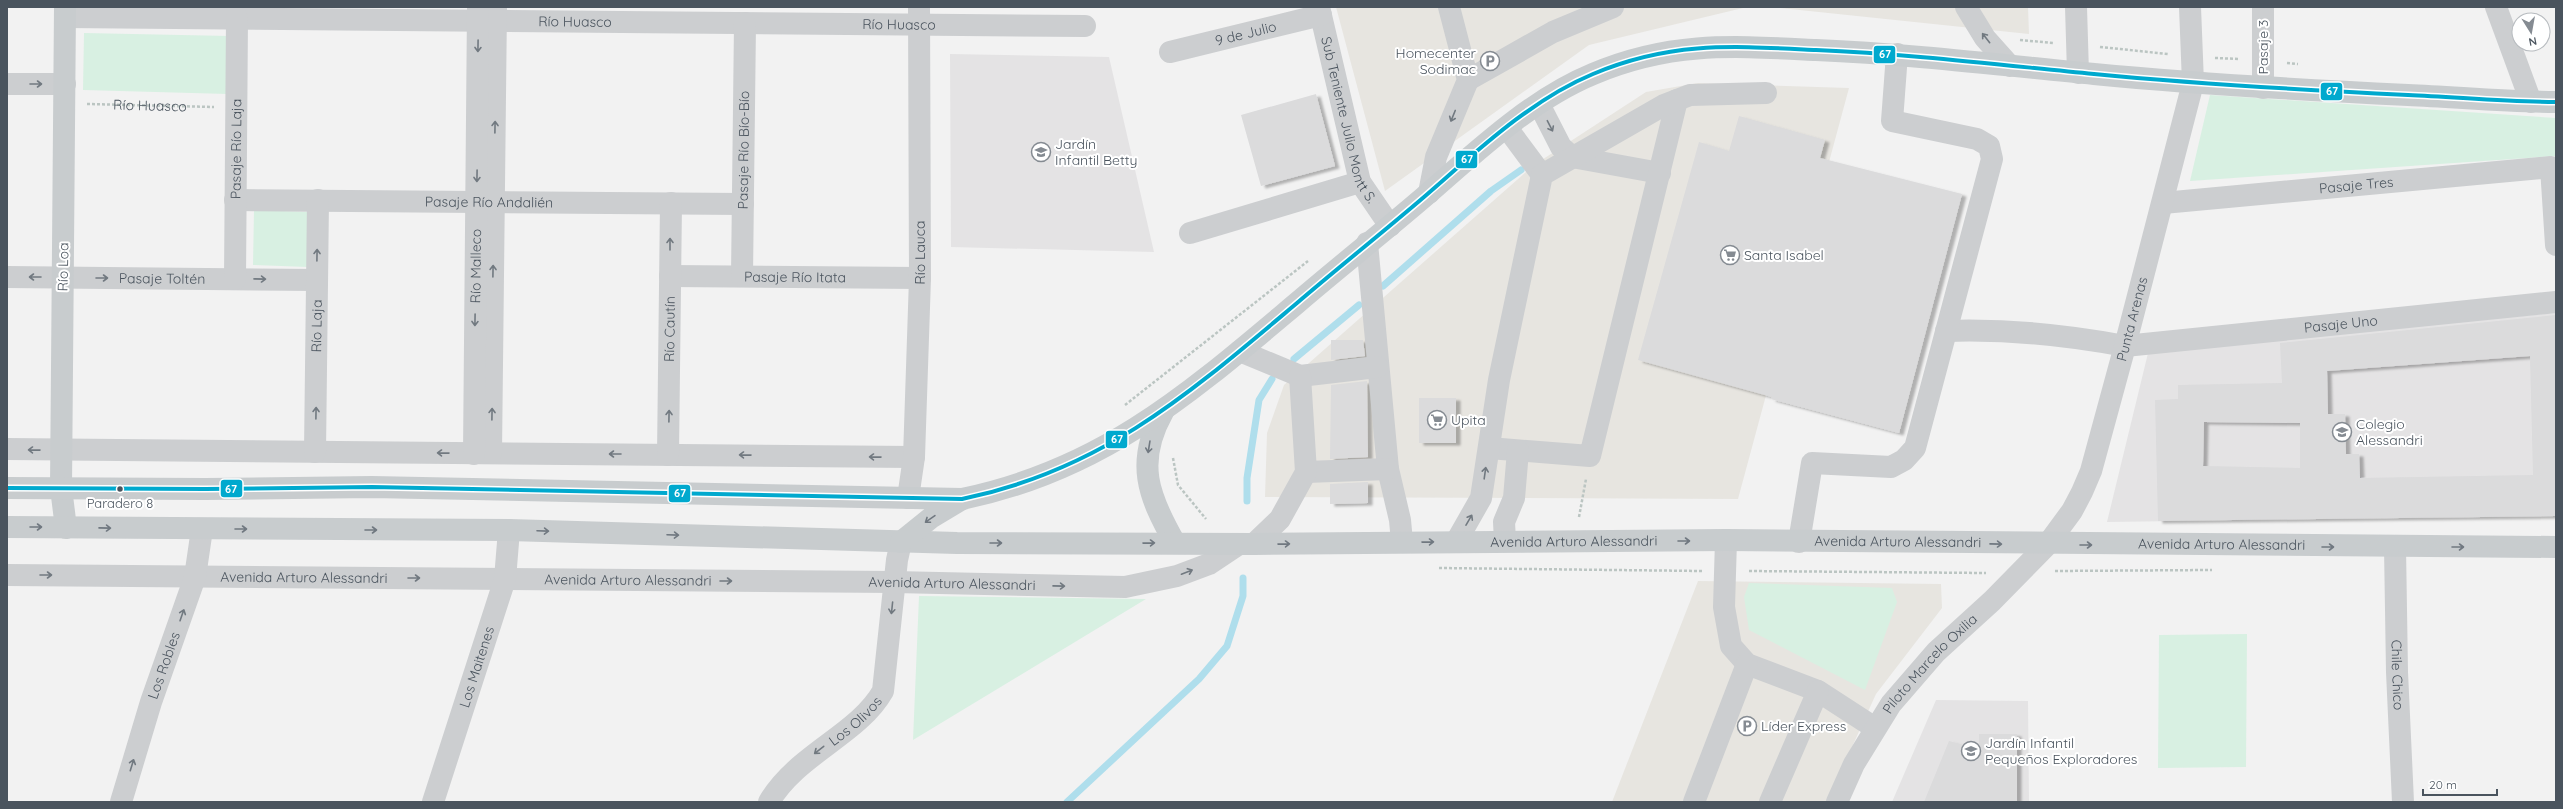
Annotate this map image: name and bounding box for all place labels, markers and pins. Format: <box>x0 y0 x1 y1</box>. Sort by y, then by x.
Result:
place label: Homecenter Sodimac <box>1396 44 1477 78</box>
parking icon: Homecenter Sodimac <box>1479 50 1501 72</box>
place label: Jardín Infantil Betty <box>1055 135 1137 169</box>
school or university icon: Jardín Infantil Betty <box>1030 141 1052 163</box>
supermarket icon: Santa Isabel <box>1719 244 1741 266</box>
place label: Santa Isabel <box>1744 246 1824 264</box>
supermarket icon: Upita <box>1426 409 1448 431</box>
place label: Upita <box>1451 411 1486 429</box>
place label: Colegio Alessandri <box>2356 415 2423 449</box>
school or university icon: Colegio Alessandri <box>2331 421 2353 443</box>
marker: Paradero 8 <box>115 484 125 494</box>
place label: Paradero 8 <box>87 495 153 511</box>
parking icon: Líder Express <box>1736 715 1758 737</box>
place label: Líder Express <box>1761 717 1846 735</box>
place label: Jardín Infantil Pequeños Exploradores <box>1985 734 2137 768</box>
school or university icon: Jardín Infantil Pequeños Exploradores <box>1960 740 1982 762</box>

